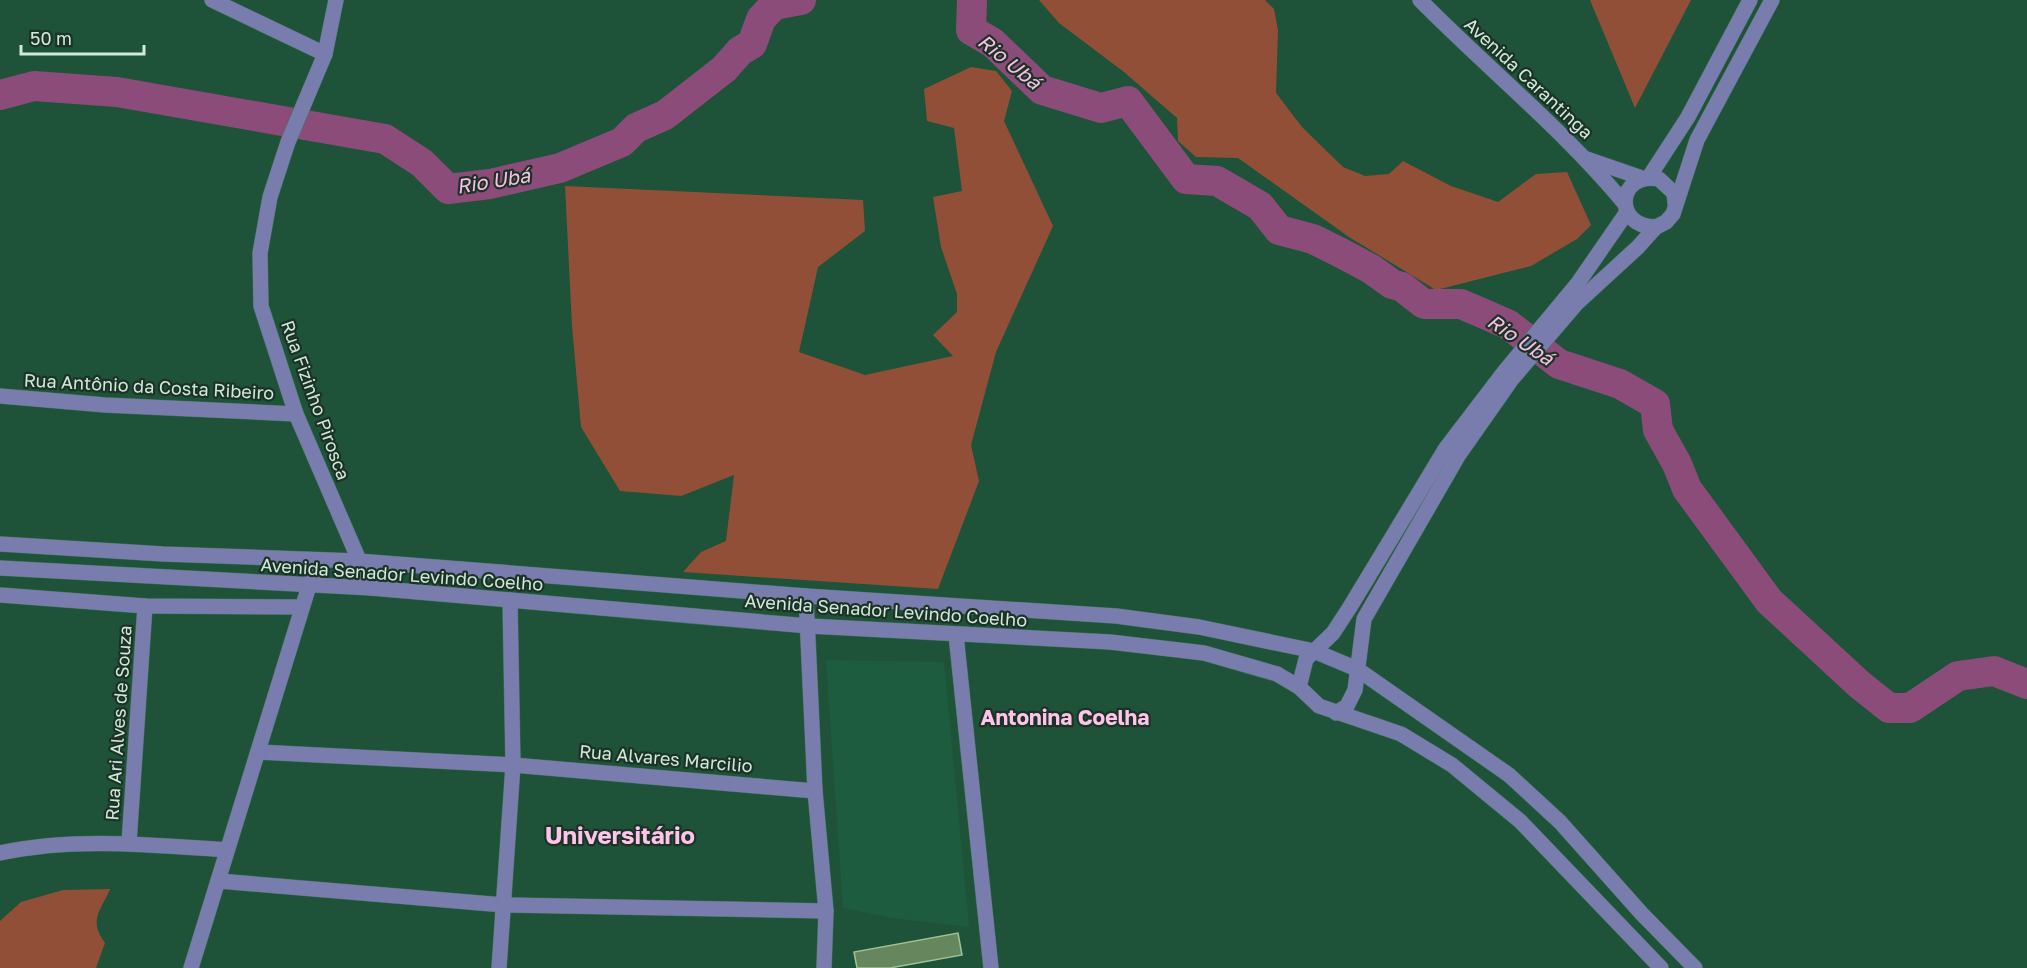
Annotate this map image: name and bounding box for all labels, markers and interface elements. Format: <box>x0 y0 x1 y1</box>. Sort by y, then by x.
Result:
street label: Avenida Carantinga <box>1460 13 1598 143</box>
scale bar <box>21 18 144 56</box>
text: 50 m <box>30 27 72 49</box>
water label: Rio Ubá <box>974 28 1048 95</box>
water label: Rio Ubá <box>454 162 534 198</box>
water label: Rio Ubá <box>1484 308 1561 371</box>
street label: Rua Fizinho Pirosca <box>277 317 355 483</box>
street label: Rua Antônio da Costa Ribeiro <box>23 368 275 404</box>
street label: Avenida Senador Levindo Coelho <box>260 553 544 595</box>
street label: Avenida Senador Levindo Coelho <box>744 589 1028 631</box>
street label: Rua Ari Alves de Souza <box>100 625 136 821</box>
district label: Antonina Coelha <box>980 704 1150 730</box>
street label: Rua Alvares Marcilio <box>578 739 754 777</box>
district label: Universitário <box>545 820 695 849</box>

